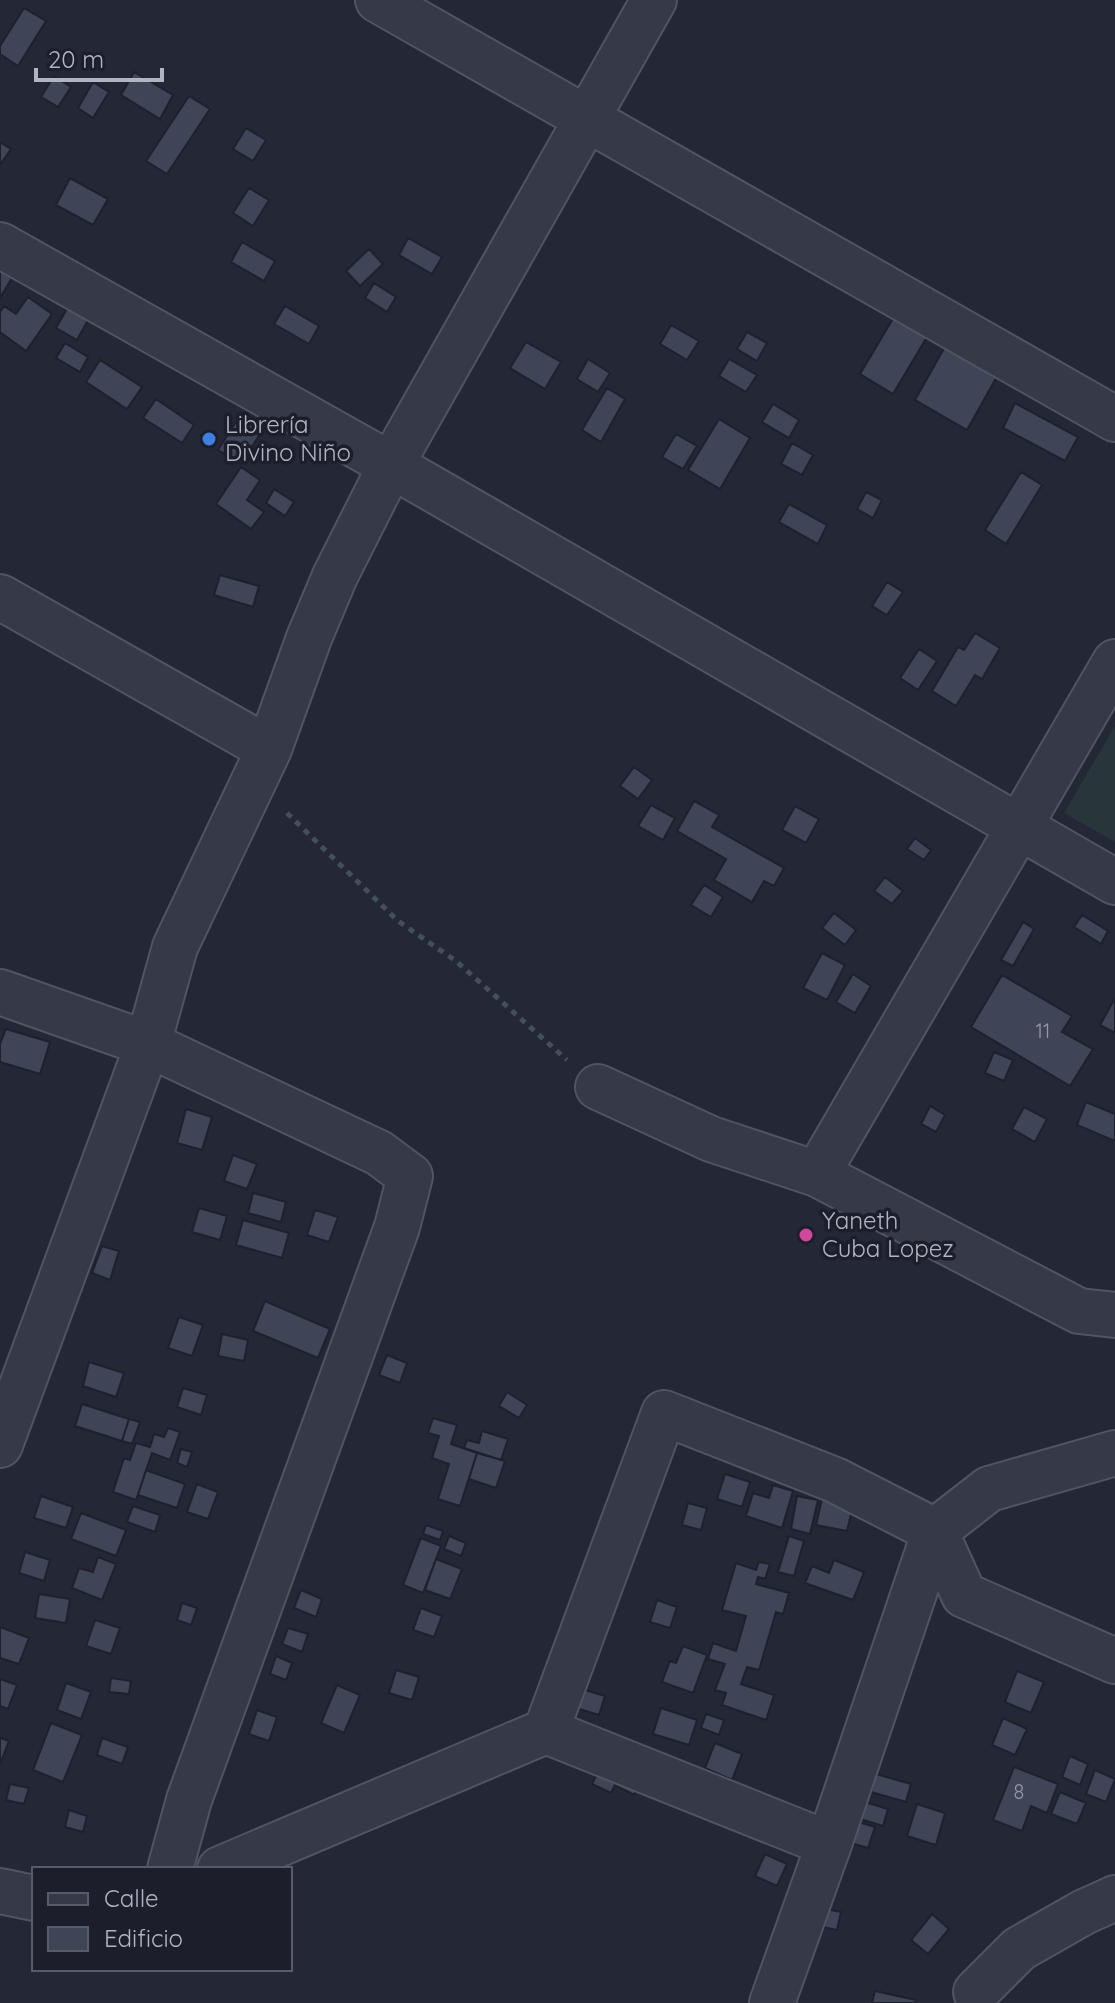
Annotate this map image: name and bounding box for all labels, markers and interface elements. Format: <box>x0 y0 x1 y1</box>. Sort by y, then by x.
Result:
scale bar <box>36 32 162 82</box>
text: 20 m <box>48 44 104 74</box>
place label: Librería Divino Niño <box>225 409 351 467</box>
marker: Librería Divino Niño <box>200 430 218 448</box>
house number: 11 <box>1036 1018 1050 1043</box>
place label: Yaneth Cuba Lopez <box>822 1205 954 1263</box>
marker: Yaneth Cuba Lopez <box>797 1226 815 1244</box>
house number: 8 <box>1014 1779 1024 1804</box>
legend <box>32 1867 292 1971</box>
text: Calle <box>104 1883 159 1913</box>
text: Edificio <box>104 1923 183 1953</box>

